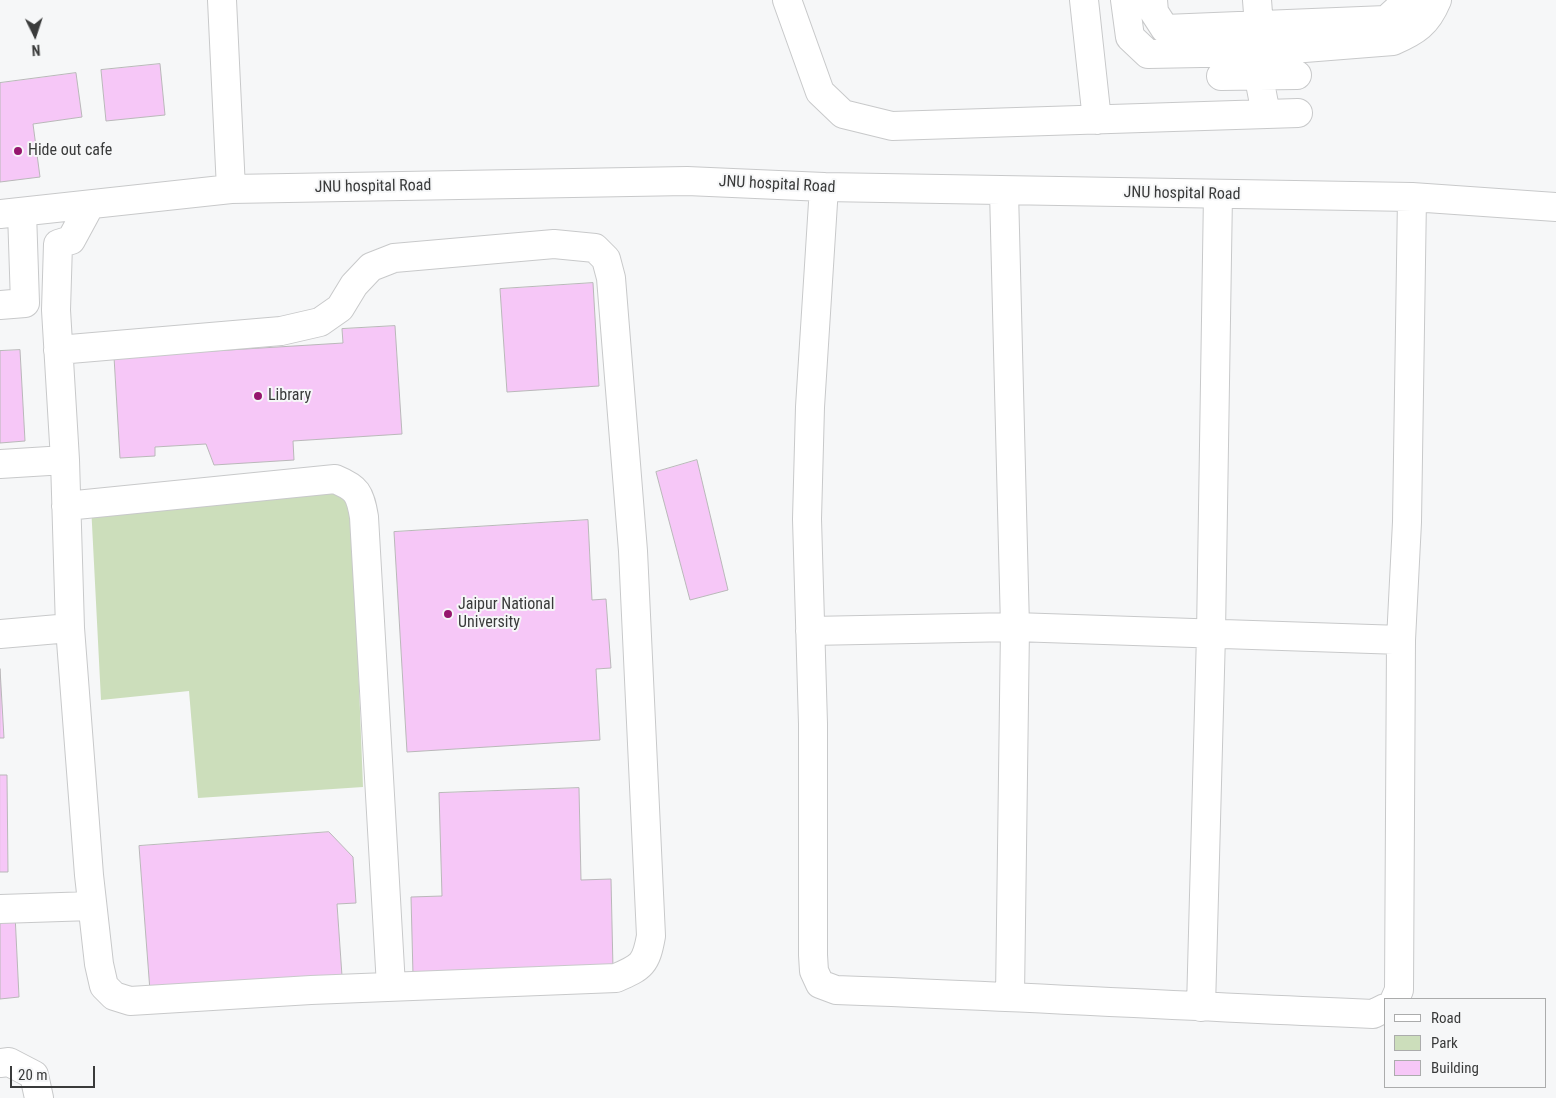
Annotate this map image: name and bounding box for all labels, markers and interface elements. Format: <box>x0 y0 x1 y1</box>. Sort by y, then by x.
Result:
north arrow <box>10 10 60 60</box>
text: N <box>31 42 41 58</box>
place label: Hide out cafe <box>28 141 112 161</box>
marker: Hide out cafe <box>12 145 24 157</box>
street label: JNU hospital Road <box>718 172 836 198</box>
street label: JNU hospital Road <box>314 176 432 198</box>
street label: JNU hospital Road <box>1123 183 1241 205</box>
place label: Library <box>268 386 311 406</box>
marker: Library <box>252 390 264 402</box>
place label: Jaipur National University <box>458 595 554 633</box>
marker: Jaipur National University <box>442 608 454 620</box>
legend <box>1384 998 1546 1088</box>
text: Road <box>1431 1009 1461 1027</box>
text: Park <box>1431 1034 1458 1052</box>
scale bar <box>12 1056 98 1088</box>
text: Building <box>1431 1059 1479 1077</box>
text: 20 m <box>18 1066 48 1084</box>

